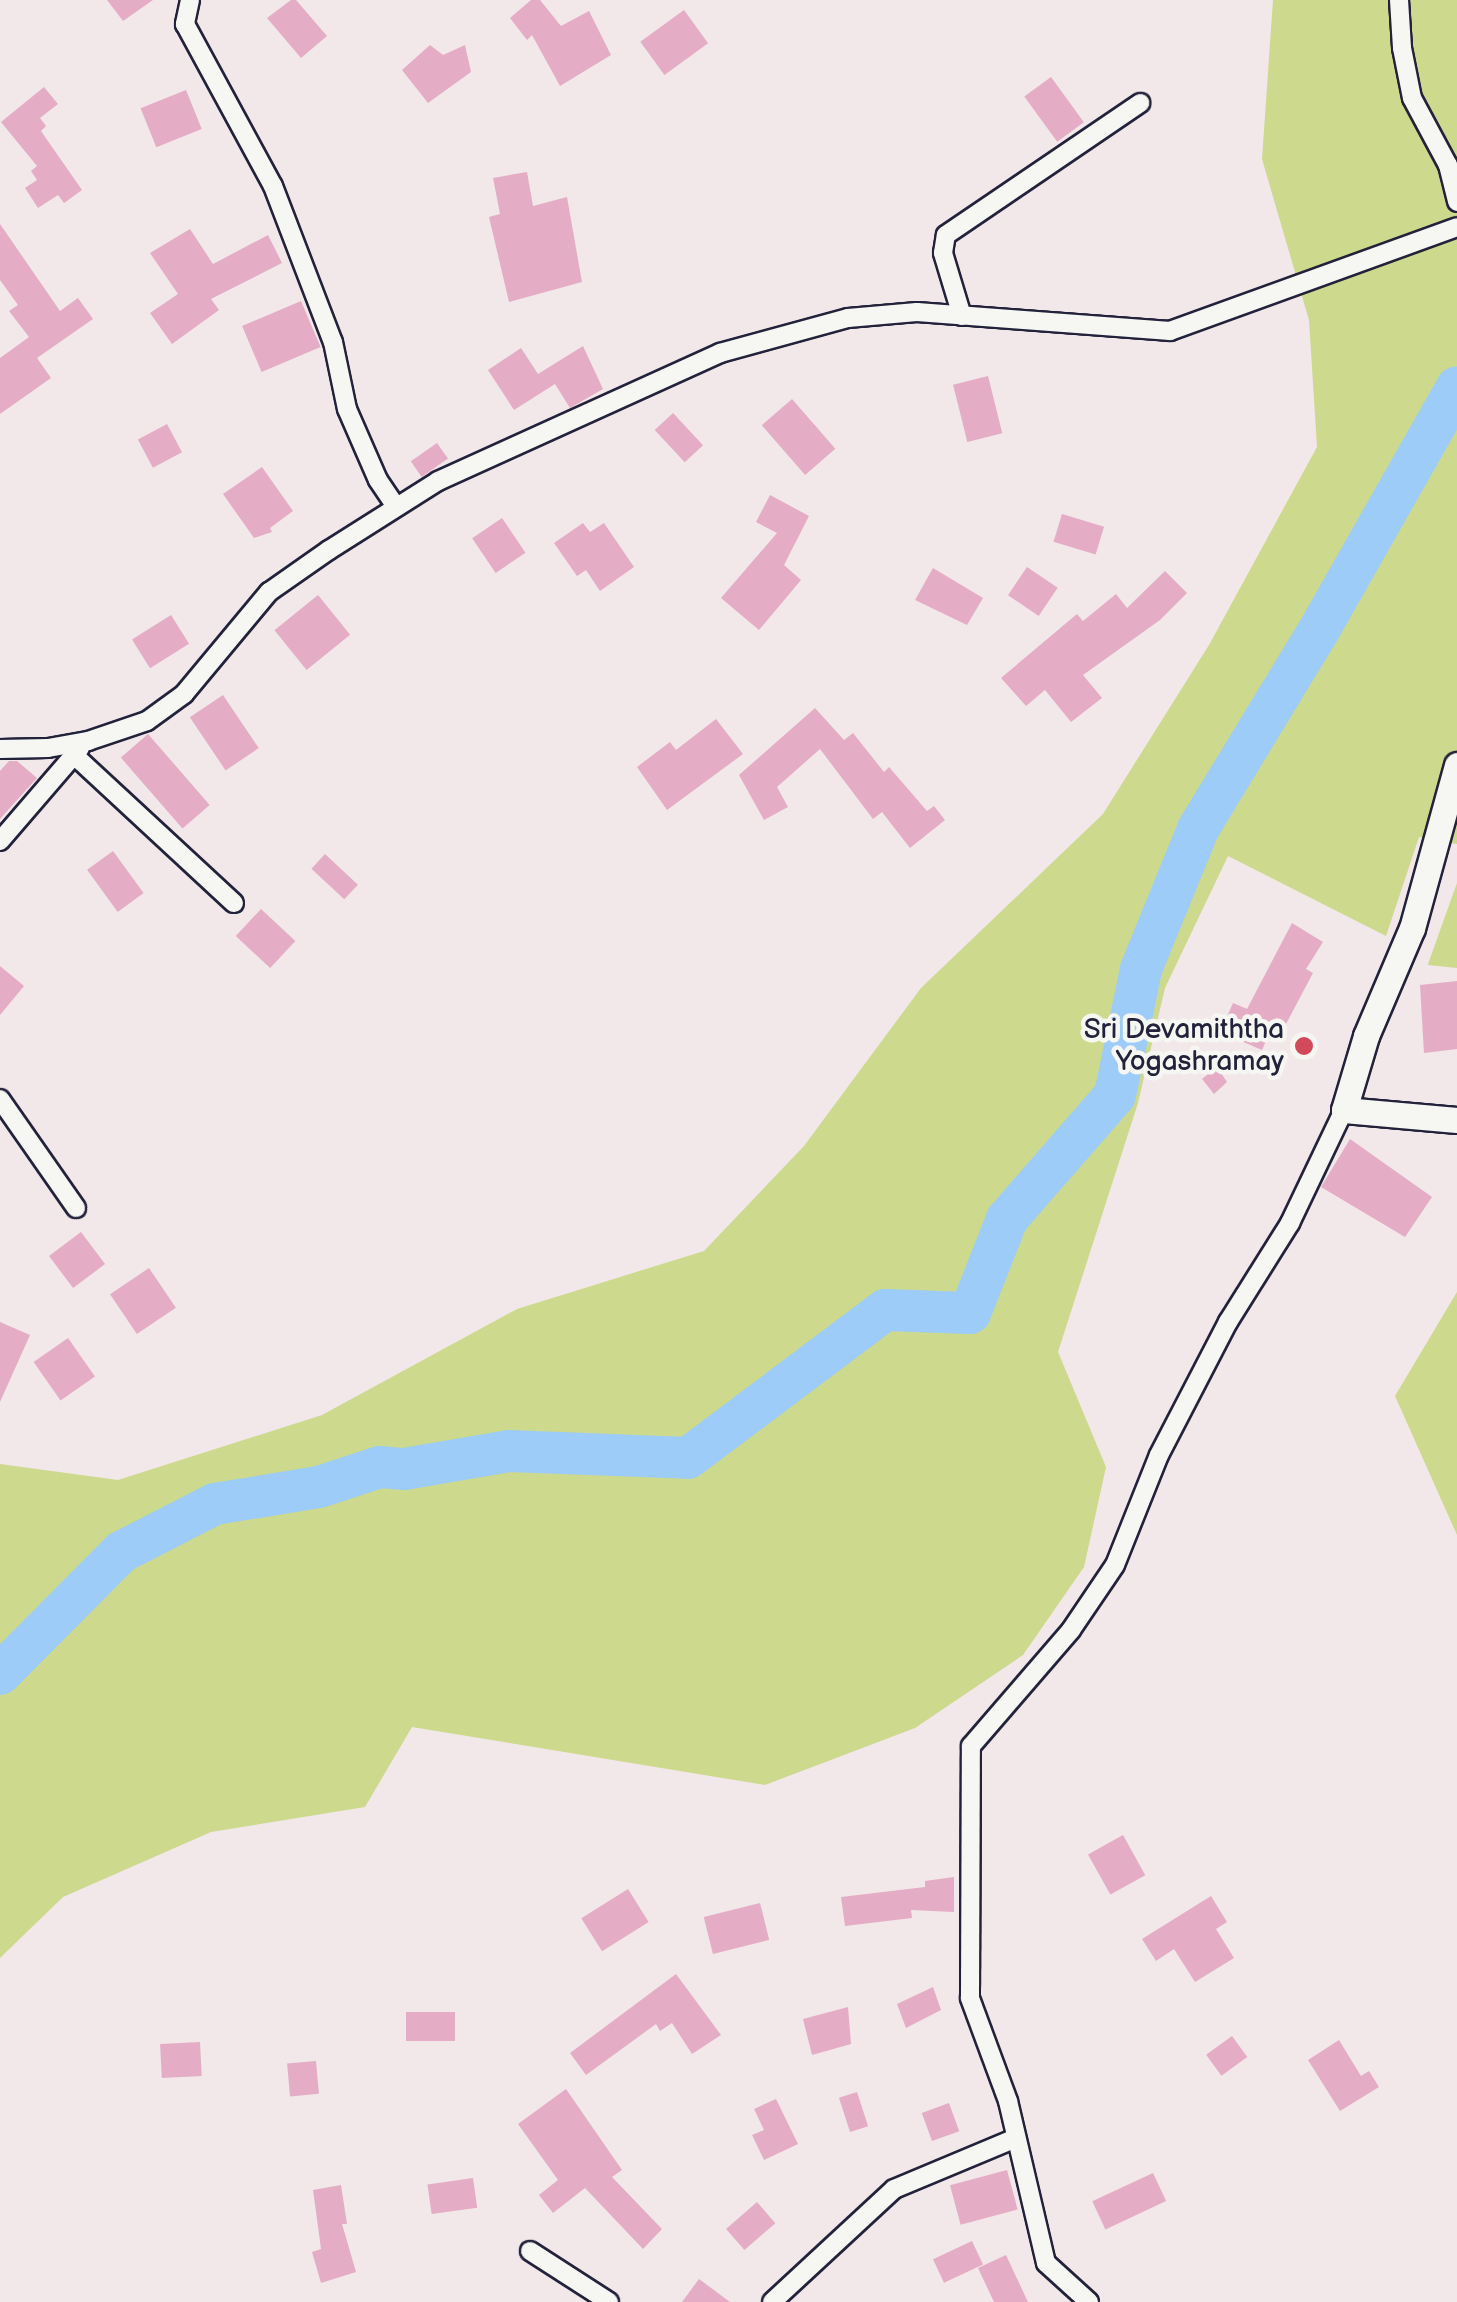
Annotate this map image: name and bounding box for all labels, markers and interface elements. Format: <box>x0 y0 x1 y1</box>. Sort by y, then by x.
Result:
place label: Sri Devamiththa Yogashramay <box>1084 1013 1284 1079</box>
marker: Sri Devamiththa Yogashramay <box>1293 1035 1315 1057</box>

